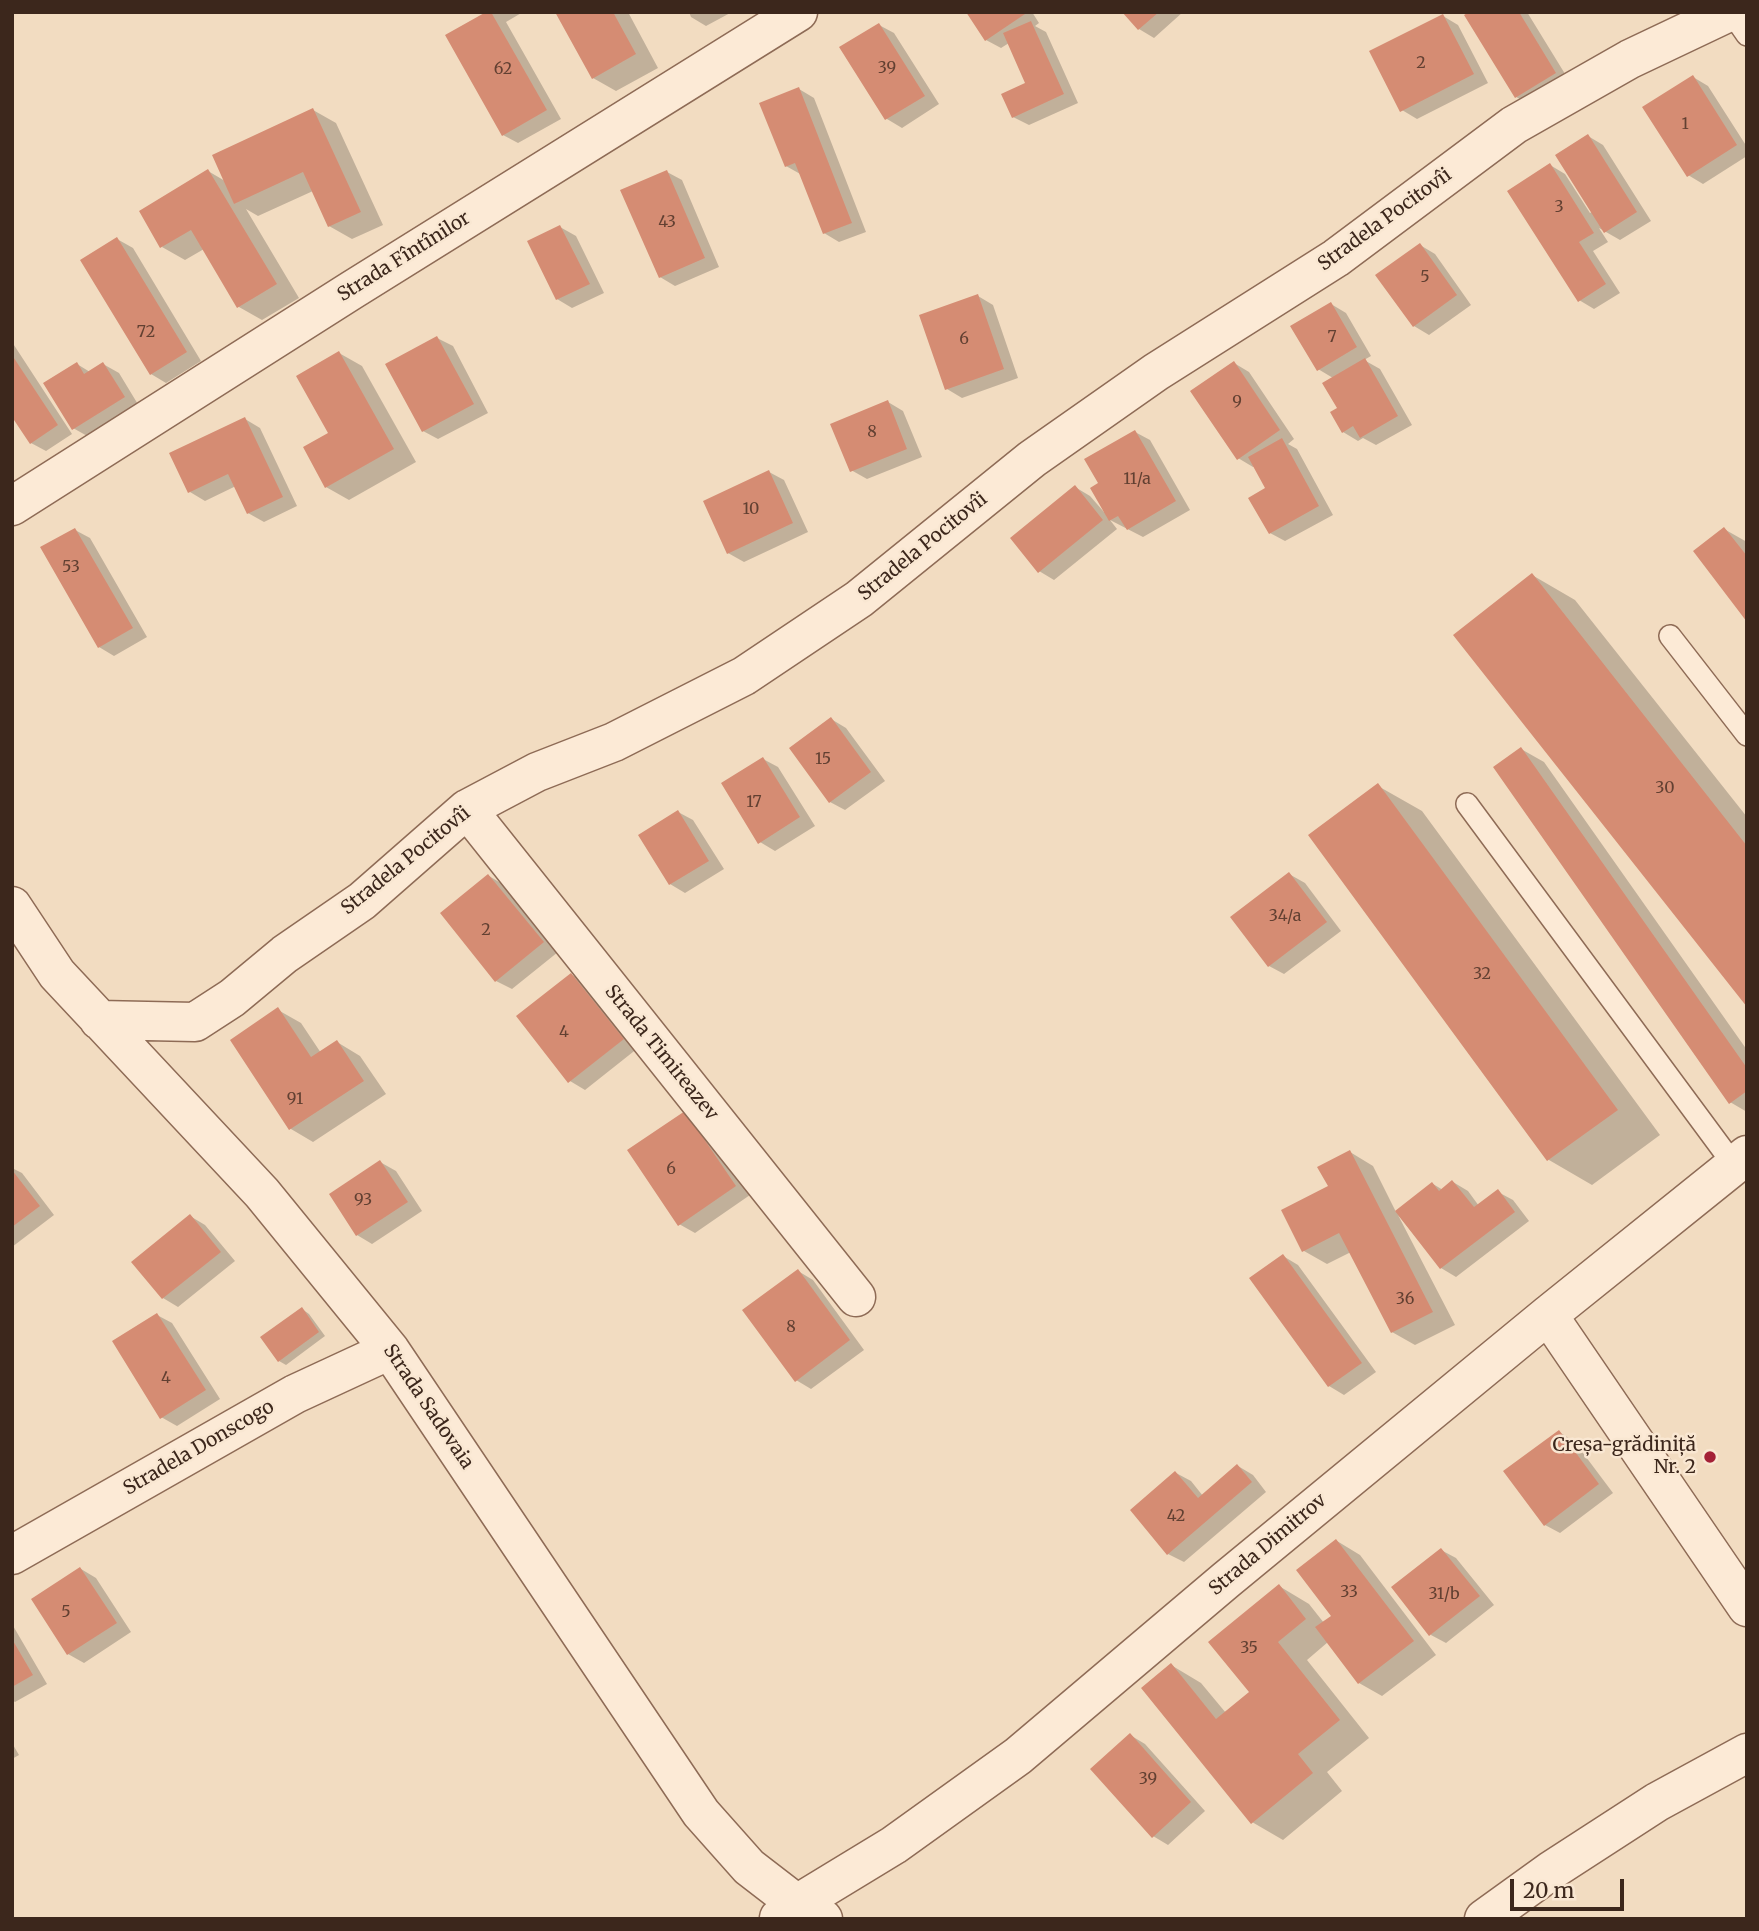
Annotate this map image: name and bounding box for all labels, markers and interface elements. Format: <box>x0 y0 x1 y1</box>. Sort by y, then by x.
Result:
house number: 2 <box>1416 53 1426 73</box>
house number: 39 <box>878 58 896 78</box>
house number: 62 <box>494 59 512 79</box>
house number: 1 <box>1681 114 1689 134</box>
street label: Stradela Pocitovîi <box>1314 164 1456 276</box>
house number: 3 <box>1554 197 1564 217</box>
street label: Strada Fîntînilor <box>334 207 474 307</box>
house number: 43 <box>658 212 676 232</box>
house number: 5 <box>1420 267 1430 287</box>
house number: 72 <box>137 322 155 342</box>
house number: 7 <box>1327 327 1337 347</box>
house number: 6 <box>959 329 969 349</box>
house number: 9 <box>1232 392 1242 412</box>
house number: 8 <box>867 422 877 442</box>
house number: 11/a <box>1123 469 1151 489</box>
street label: Stradela Pocitovîi <box>854 488 992 606</box>
house number: 10 <box>743 499 759 519</box>
house number: 53 <box>62 557 80 577</box>
house number: 15 <box>815 749 831 769</box>
house number: 30 <box>1655 778 1675 798</box>
house number: 17 <box>746 792 762 812</box>
street label: Stradela Pocitovîi <box>337 802 475 920</box>
house number: 34/a <box>1269 906 1301 926</box>
house number: 2 <box>481 920 491 940</box>
house number: 32 <box>1473 964 1491 984</box>
street label: Strada Timireazev <box>599 981 723 1125</box>
house number: 4 <box>559 1022 569 1042</box>
house number: 91 <box>287 1089 303 1109</box>
house number: 6 <box>666 1159 676 1179</box>
house number: 93 <box>354 1190 372 1210</box>
house number: 36 <box>1396 1289 1414 1309</box>
house number: 8 <box>786 1317 796 1337</box>
street label: Strada Sadovaia <box>378 1340 478 1474</box>
house number: 4 <box>161 1368 171 1388</box>
street label: Stradela Donscogo <box>120 1396 278 1500</box>
place label: Creșa-grădiniță Nr. 2 <box>1553 1435 1696 1479</box>
marker: Creșa-grădiniță Nr. 2 <box>1702 1449 1718 1465</box>
street label: Strada Dimitrov <box>1205 1489 1331 1601</box>
house number: 42 <box>1167 1506 1185 1526</box>
house number: 33 <box>1340 1582 1358 1602</box>
house number: 31/b <box>1428 1584 1460 1604</box>
house number: 5 <box>61 1602 71 1622</box>
house number: 35 <box>1240 1638 1258 1658</box>
house number: 39 <box>1139 1769 1157 1789</box>
scale bar <box>1514 1864 1628 1908</box>
text: 20 m <box>1523 1877 1574 1904</box>

